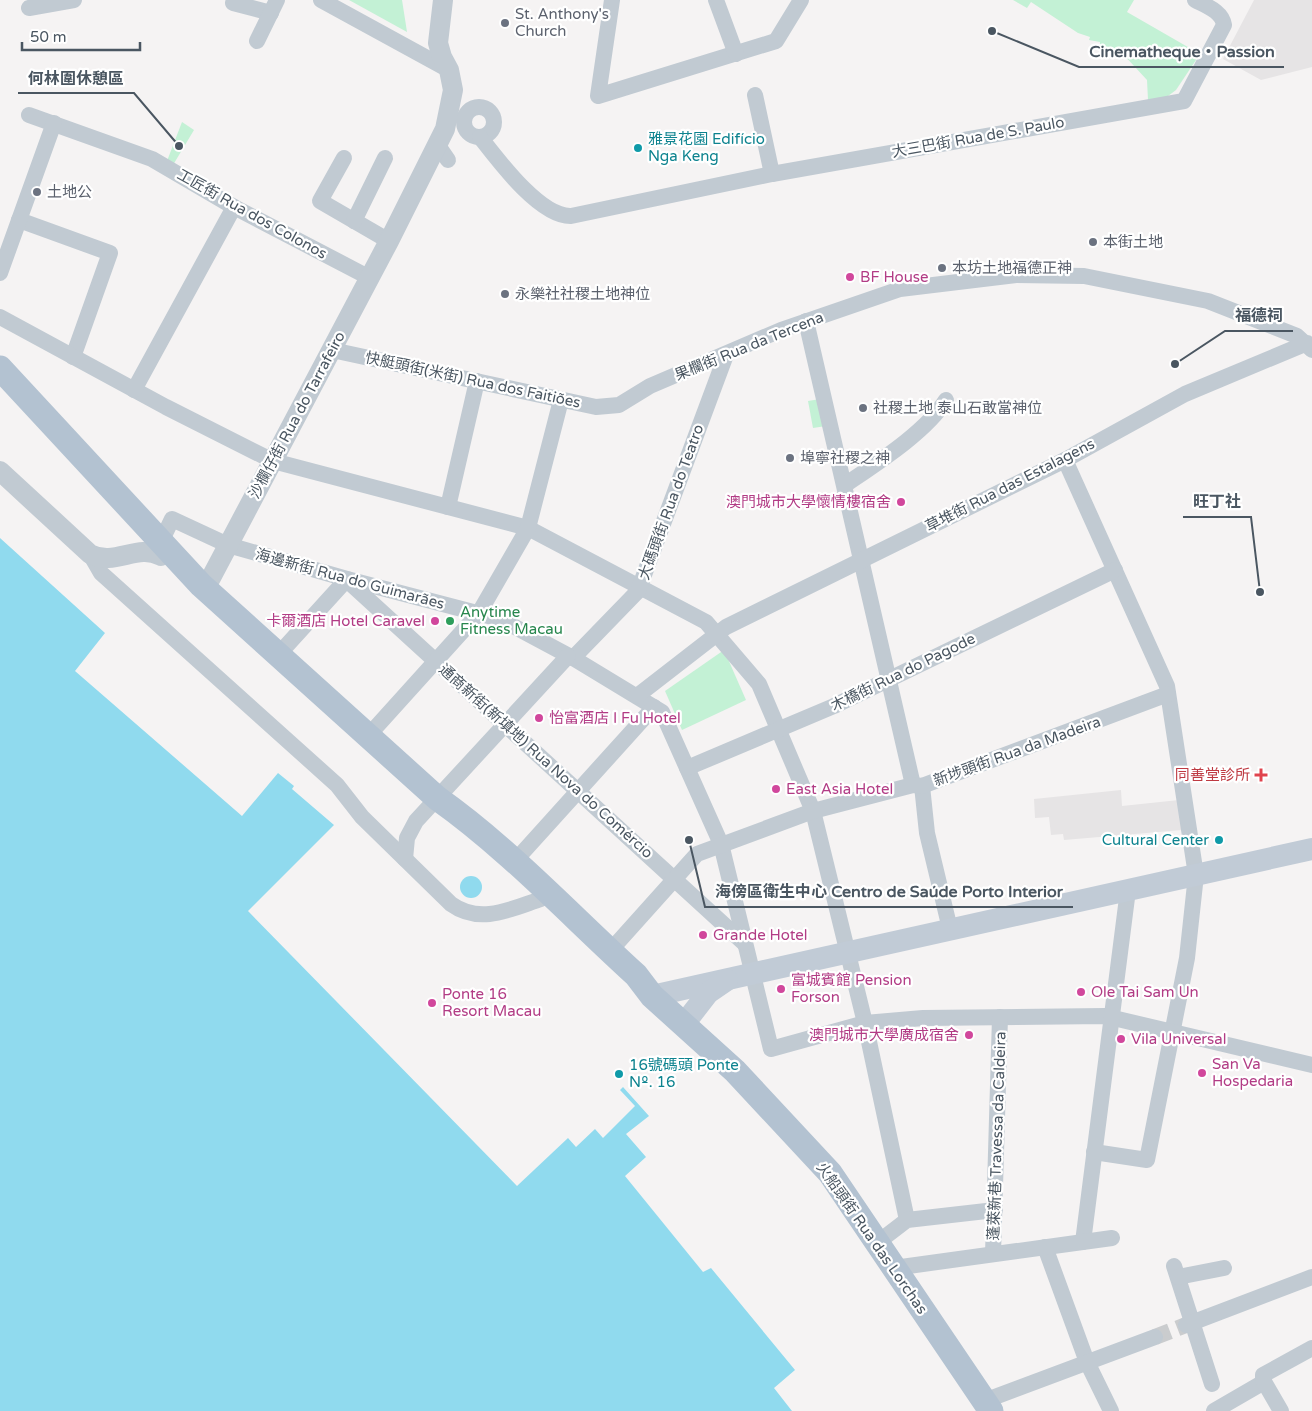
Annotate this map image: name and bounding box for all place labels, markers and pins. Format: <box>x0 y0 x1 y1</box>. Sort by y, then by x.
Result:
place label: St. Anthony's Church <box>515 5 609 40</box>
marker: St. Anthony's Church <box>499 17 511 29</box>
callout: Cinematheque・Passion <box>1079 36 1284 67</box>
callout: 何林圍休憩區 <box>18 62 134 93</box>
place label: 雅景花園 Edifício Nga Keng <box>648 130 765 165</box>
marker: 雅景花園 Edifício Nga Keng <box>632 142 644 154</box>
place label: 土地公 <box>47 183 92 201</box>
marker: 土地公 <box>31 186 43 198</box>
place label: 本街土地 <box>1103 233 1163 251</box>
marker: 本街土地 <box>1087 236 1099 248</box>
place label: 本坊土地福德正神 <box>952 259 1072 277</box>
marker: 本坊土地福德正神 <box>936 262 948 274</box>
place label: BF House <box>860 268 928 286</box>
marker: BF House <box>844 271 856 283</box>
place label: 永樂社社稷土地神位 <box>515 285 650 303</box>
marker: 永樂社社稷土地神位 <box>499 288 511 300</box>
callout: 福德祠 <box>1225 300 1293 331</box>
place label: 社稷土地 泰山石敢當神位 <box>873 399 1042 417</box>
marker: 社稷土地 泰山石敢當神位 <box>857 402 869 414</box>
place label: 埠寧社稷之神 <box>800 449 890 467</box>
marker: 埠寧社稷之神 <box>784 452 796 464</box>
callout: 旺丁社 <box>1183 486 1251 517</box>
place label: 澳門城市大學懷情樓宿舍 <box>726 493 891 511</box>
marker: 澳門城市大學懷情樓宿舍 <box>895 496 907 508</box>
place label: Anytime Fitness Macau <box>460 603 563 638</box>
place label: 卡爾酒店 Hotel Caravel <box>266 612 425 630</box>
marker: 卡爾酒店 Hotel Caravel <box>429 615 441 627</box>
marker: Anytime Fitness Macau <box>444 615 456 627</box>
place label: 怡富酒店 I Fu Hotel <box>549 709 681 727</box>
marker: 怡富酒店 I Fu Hotel <box>533 712 545 724</box>
place label: 同善堂診所 <box>1175 766 1250 784</box>
marker: 同善堂診所 <box>1254 768 1268 782</box>
place label: East Asia Hotel <box>786 780 893 798</box>
marker: East Asia Hotel <box>770 783 782 795</box>
place label: Cultural Center <box>1102 831 1209 849</box>
marker: Cultural Center <box>1213 834 1225 846</box>
callout: 海傍區衛生中心 Centro de Saúde Porto Interior <box>705 876 1073 907</box>
place label: Grande Hotel <box>713 926 808 944</box>
marker: Grande Hotel <box>697 929 709 941</box>
place label: 富城賓館 Pension Forson <box>791 971 912 1006</box>
marker: 富城賓館 Pension Forson <box>775 983 787 995</box>
place label: Ole Tai Sam Un <box>1091 983 1199 1001</box>
place label: Ponte 16 Resort Macau <box>442 985 541 1020</box>
marker: Ole Tai Sam Un <box>1075 986 1087 998</box>
marker: Ponte 16 Resort Macau <box>426 997 438 1009</box>
place label: 澳門城市大學廣成宿舍 <box>809 1026 959 1044</box>
marker: 澳門城市大學廣成宿舍 <box>963 1029 975 1041</box>
place label: Vila Universal <box>1131 1030 1226 1048</box>
marker: Vila Universal <box>1115 1033 1127 1045</box>
place label: San Va Hospedaria <box>1212 1055 1293 1090</box>
place label: 16號碼頭 Ponte Nº. 16 <box>629 1056 739 1091</box>
marker: San Va Hospedaria <box>1196 1067 1208 1079</box>
marker: 16號碼頭 Ponte Nº. 16 <box>613 1068 625 1080</box>

